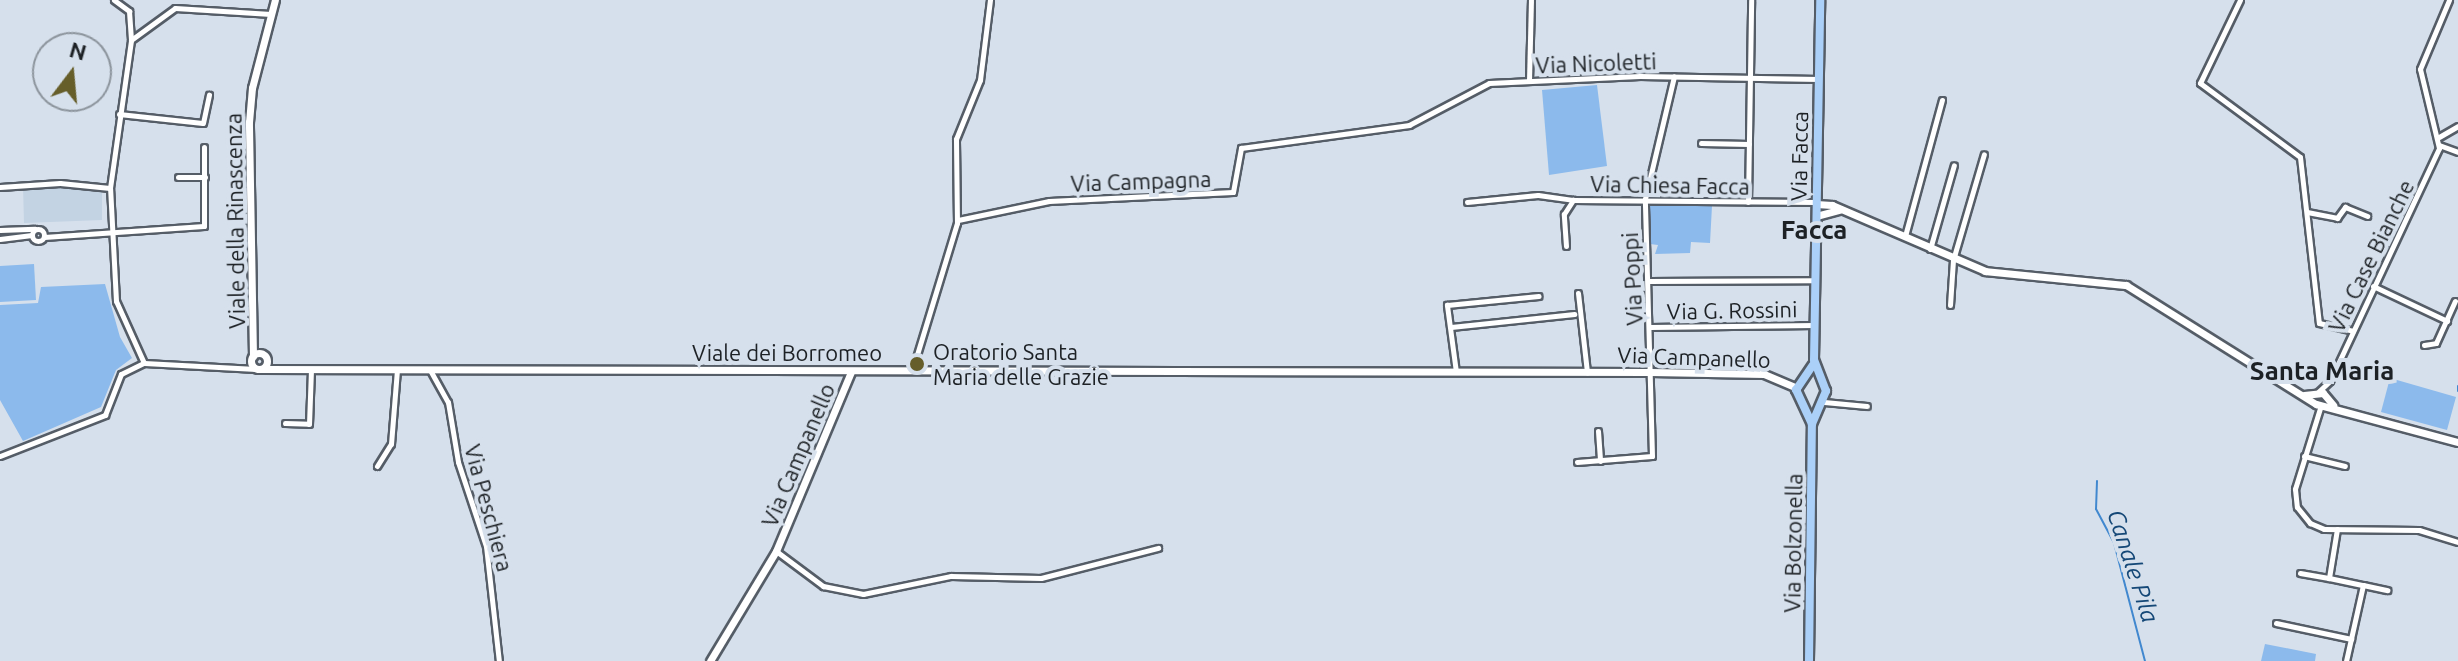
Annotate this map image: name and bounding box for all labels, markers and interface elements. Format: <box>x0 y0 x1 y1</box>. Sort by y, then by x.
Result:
north arrow <box>32 32 112 112</box>
text: N <box>67 36 90 65</box>
street label: Via Nicoletti <box>1535 48 1657 78</box>
street label: Via Facca <box>1785 111 1813 201</box>
street label: Viale della Rinascenza <box>220 113 250 329</box>
street label: Via Campagna <box>1070 165 1212 197</box>
street label: Via Chiesa Facca <box>1590 170 1750 200</box>
street label: Via Case Bianche <box>2323 176 2419 336</box>
district label: Facca <box>1781 214 1847 246</box>
street label: Via Poppi <box>1616 232 1648 326</box>
street label: Via G. Rossini <box>1666 296 1798 324</box>
place label: Oratorio Santa Maria delle Grazie <box>933 338 1109 390</box>
street label: Viale dei Borromeo <box>692 340 882 366</box>
street label: Via Campanello <box>1617 341 1771 373</box>
marker: Oratorio Santa Maria delle Grazie <box>908 355 926 373</box>
district label: Santa Maria <box>2250 355 2394 387</box>
street label: Via Campanello <box>756 379 840 531</box>
street label: Via Peschiera <box>459 441 519 575</box>
street label: Via Bolzonella <box>1779 473 1807 613</box>
water label: Canale Pila <box>2101 506 2165 626</box>

